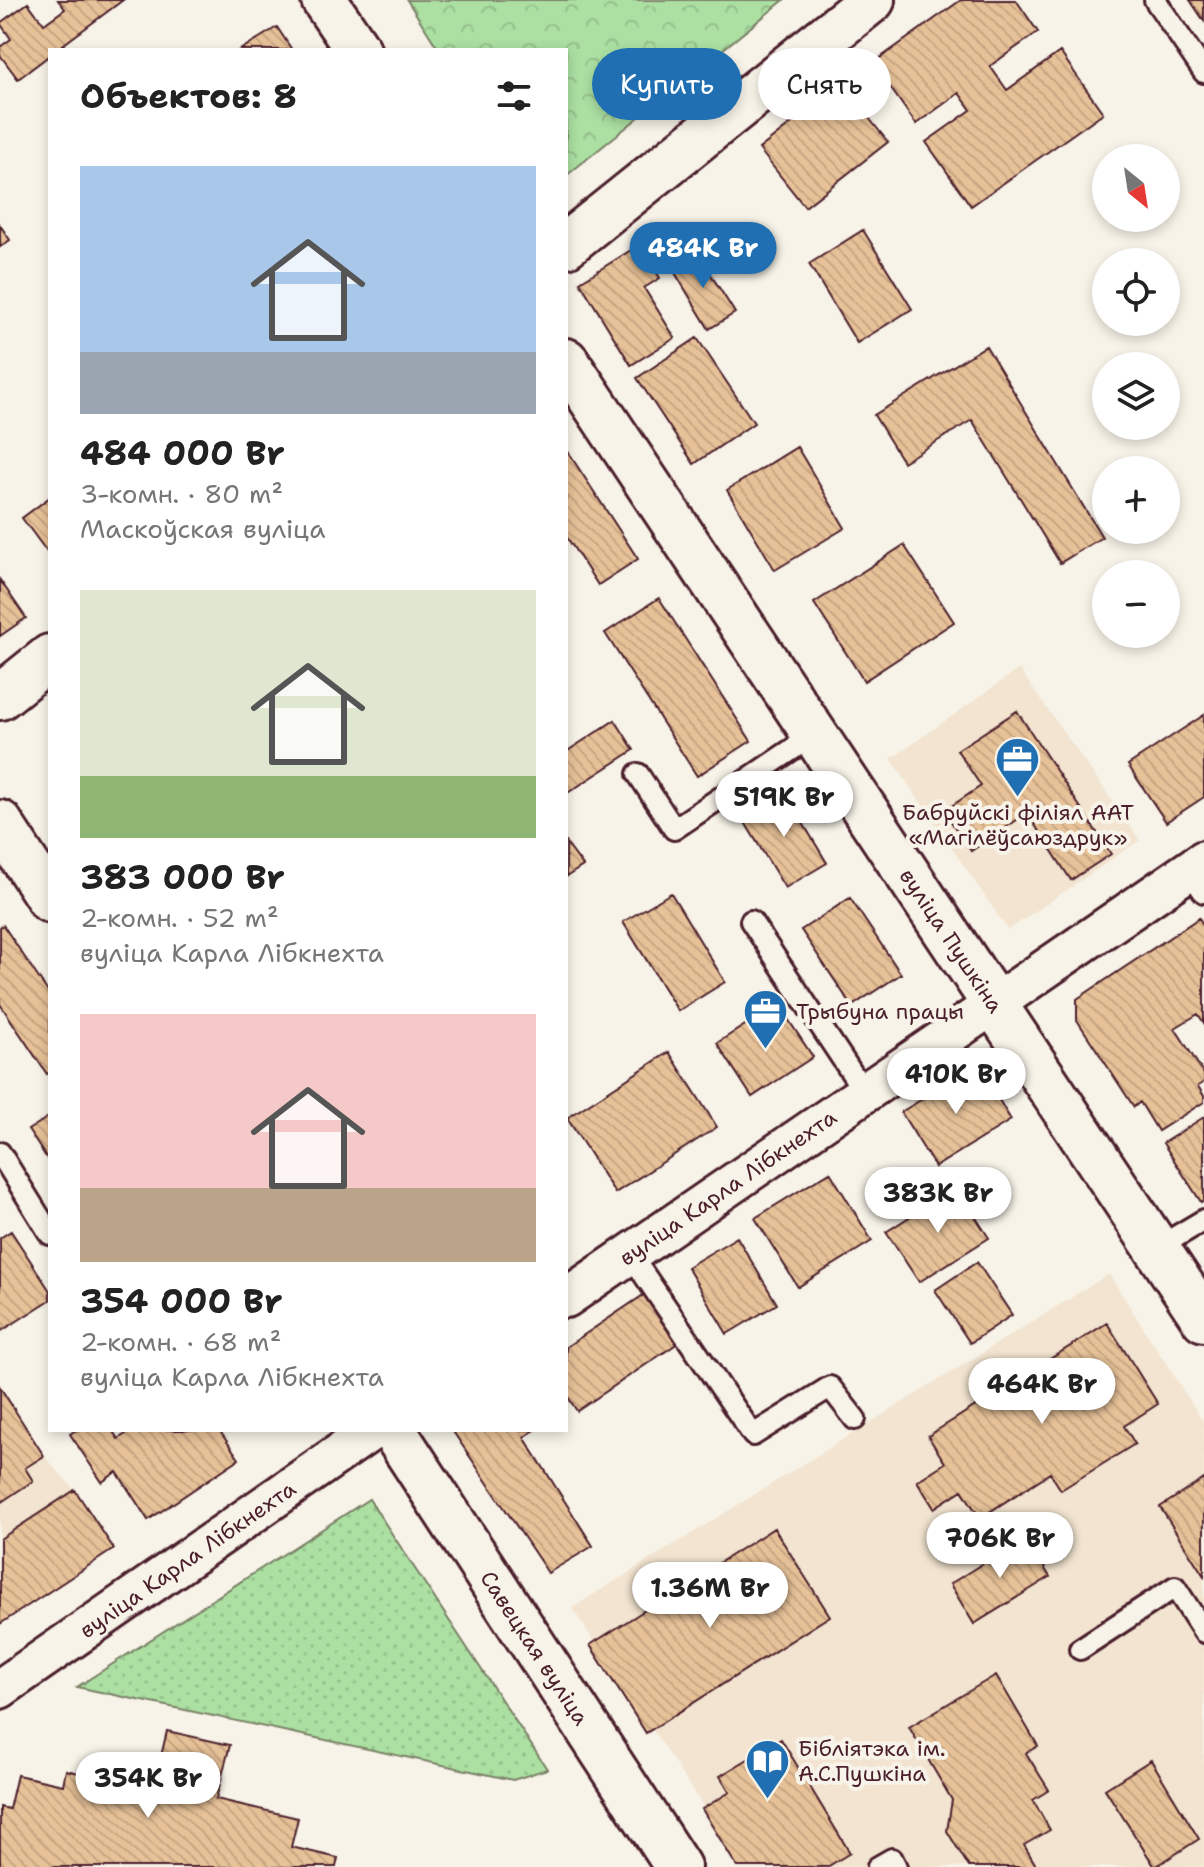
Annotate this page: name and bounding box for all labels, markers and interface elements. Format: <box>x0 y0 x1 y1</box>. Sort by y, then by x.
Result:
chip: Купить <box>592 48 742 120</box>
chip: Снять <box>758 48 891 120</box>
text: Объектов: 8 <box>80 73 297 119</box>
icon: filters <box>492 74 536 118</box>
north arrow <box>1092 144 1180 232</box>
map controls <box>1092 144 1180 648</box>
icon: home <box>236 218 380 362</box>
pin: 484K Br <box>629 222 777 290</box>
text: 484K Br <box>648 230 758 265</box>
button: locate <box>1092 248 1180 336</box>
button: layers <box>1092 352 1180 440</box>
text: 484 000 Br <box>80 430 285 476</box>
button: + <box>1092 456 1180 544</box>
text: 3-комн. · 80 m² <box>80 476 283 511</box>
text: Маскоўская вуліца <box>80 511 325 546</box>
button: − <box>1092 560 1180 648</box>
icon: home <box>236 642 380 786</box>
office icon: Бабруйскі філіял ААТ «Магілёўсаюздрук» <box>994 735 1042 798</box>
pin: 519K Br <box>710 771 858 839</box>
text: 519K Br <box>733 779 835 814</box>
place label: Бабруйскі філіял ААТ «Магілёўсаюздрук» <box>902 798 1135 852</box>
text: 383 000 Br <box>80 854 285 900</box>
street label: вуліца Пушкіна <box>893 862 1011 1018</box>
text: 2-комн. · 52 m² <box>80 900 279 935</box>
text: вуліца Карла Лібкнехта <box>80 935 384 970</box>
office icon: Трыбуна працы <box>741 987 789 1050</box>
place label: Трыбуна працы <box>796 997 964 1026</box>
pin: 410K Br <box>882 1048 1030 1116</box>
text: 410K Br <box>905 1056 1007 1091</box>
icon: home <box>236 1066 380 1210</box>
street label: вуліца Карла Лібкнехта <box>613 1102 842 1272</box>
pin: 383K Br <box>864 1167 1012 1235</box>
text: 383K Br <box>883 1175 993 1210</box>
text: 354 000 Br <box>80 1278 282 1324</box>
text: 2-комн. · 68 m² <box>80 1324 281 1359</box>
pin: 464K Br <box>968 1358 1116 1426</box>
text: вуліца Карла Лібкнехта <box>80 1359 384 1394</box>
text: 464K Br <box>986 1366 1098 1401</box>
street label: вуліца Карла Лібкнехта <box>73 1473 301 1644</box>
pin: 706K Br <box>926 1512 1074 1580</box>
text: 706K Br <box>944 1520 1056 1555</box>
pin: 1.36M Br <box>627 1562 793 1630</box>
street label: Савецкая вуліца <box>474 1565 596 1731</box>
text: 1.36M Br <box>650 1570 770 1605</box>
place label: Бібліятэка ім. А.С.Пушкіна <box>798 1734 945 1788</box>
library icon: Бібліятэка ім. А.С.Пушкіна <box>743 1737 791 1800</box>
pin: 354K Br <box>74 1752 222 1820</box>
text: 354K Br <box>93 1760 203 1795</box>

